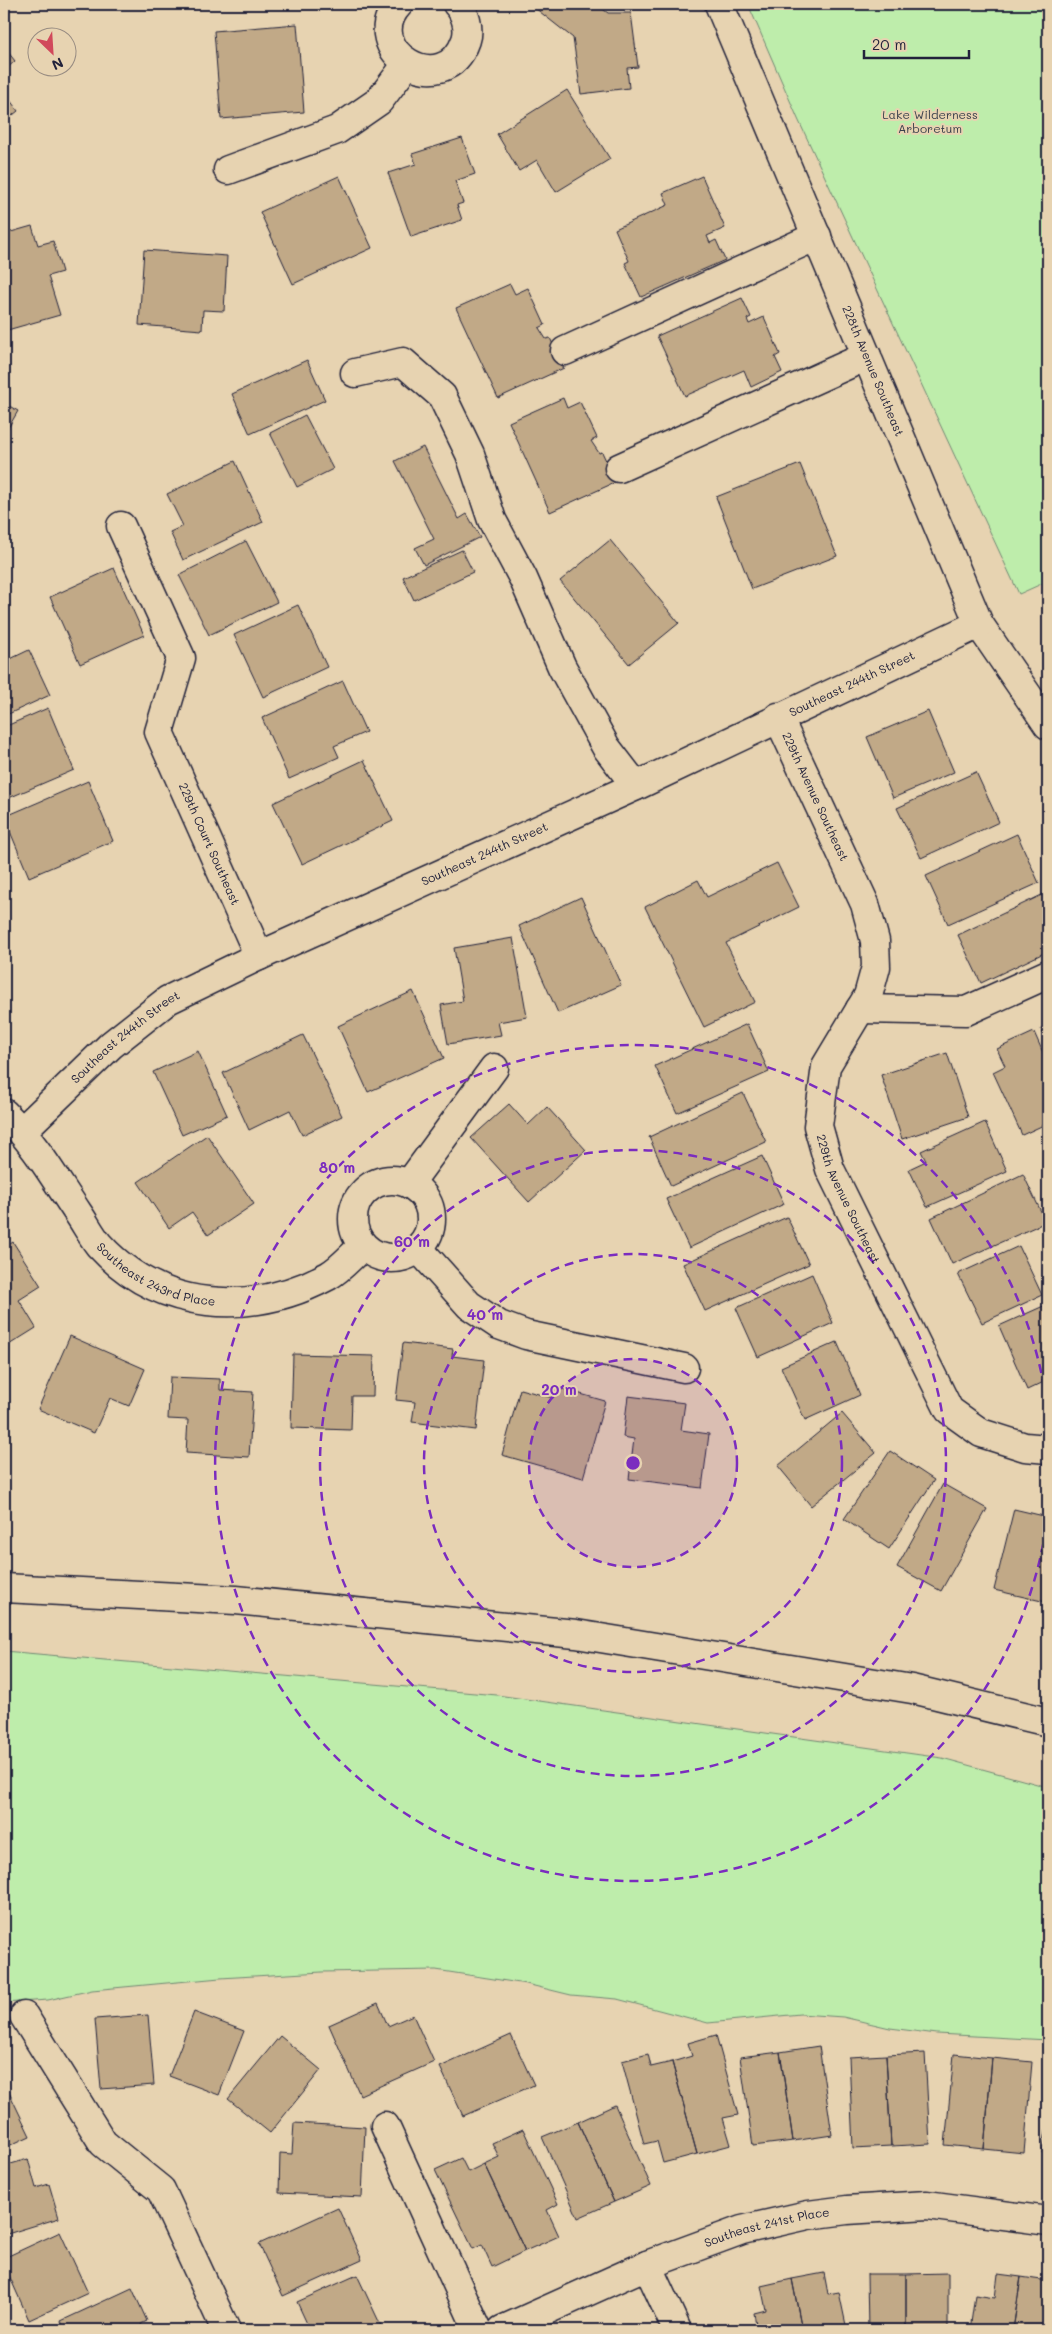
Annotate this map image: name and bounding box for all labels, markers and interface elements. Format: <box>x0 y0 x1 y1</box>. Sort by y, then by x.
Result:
north arrow <box>28 28 78 78</box>
scale bar <box>864 28 970 60</box>
text: 20 m <box>872 34 906 54</box>
text: N <box>49 53 67 75</box>
park label: Lake Wilderness Arboretum <box>882 106 978 136</box>
street label: 228th Avenue Southeast <box>839 303 908 439</box>
street label: Southeast 244th Street <box>786 646 917 720</box>
street label: 229th Avenue Southeast <box>779 729 853 863</box>
street label: 229th Court Southeast <box>176 780 244 907</box>
street label: Southeast 244th Street <box>418 818 550 889</box>
street label: Southeast 244th Street <box>67 987 182 1086</box>
street label: 229th Avenue Southeast <box>814 1132 884 1266</box>
text: 80 m <box>319 1157 355 1177</box>
text: 60 m <box>394 1231 430 1251</box>
street label: Southeast 243rd Place <box>94 1239 216 1309</box>
text: 40 m <box>467 1304 503 1324</box>
text: 20 m <box>541 1379 577 1399</box>
centre of rings <box>624 1454 642 1472</box>
street label: Southeast 241st Place <box>702 2203 830 2250</box>

